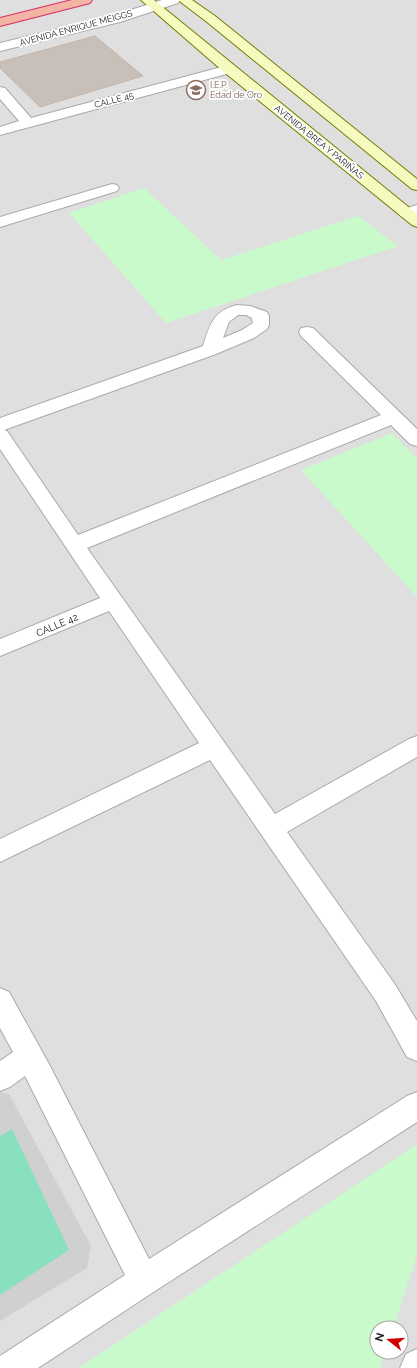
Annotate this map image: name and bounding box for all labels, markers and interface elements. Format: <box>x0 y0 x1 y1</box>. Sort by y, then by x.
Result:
street label: AVENIDA ENRIQUE MEIGGS <box>18 8 134 48</box>
school or university icon: I.E.P. Edad de Oro <box>185 79 207 101</box>
place label: I.E.P. Edad de Oro <box>210 80 262 100</box>
street label: CALLE 45 <box>93 90 135 110</box>
street label: AVENIDA BREA Y PARIÑAS <box>273 102 366 181</box>
street label: CALLE 42 <box>34 611 80 639</box>
north arrow <box>369 1320 409 1360</box>
text: N <box>372 1331 387 1343</box>

